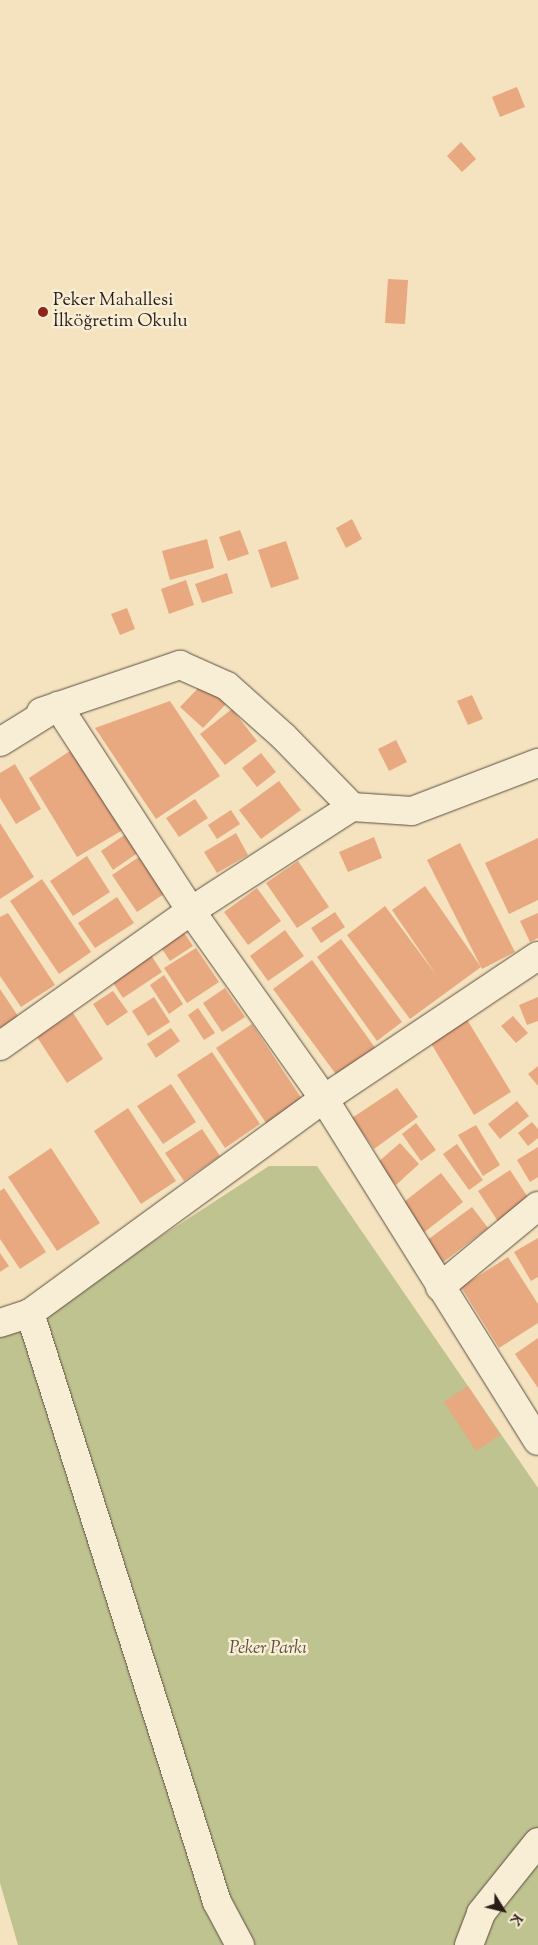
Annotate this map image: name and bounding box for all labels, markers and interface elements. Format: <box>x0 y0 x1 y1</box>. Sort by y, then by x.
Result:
place label: Peker Mahallesi İlköğretim Okulu <box>53 291 188 334</box>
marker: Peker Mahallesi İlköğretim Okulu <box>37 306 49 318</box>
park label: Peker Parkı <box>229 1638 307 1660</box>
north arrow <box>478 1885 528 1935</box>
text: K <box>504 1909 526 1929</box>

